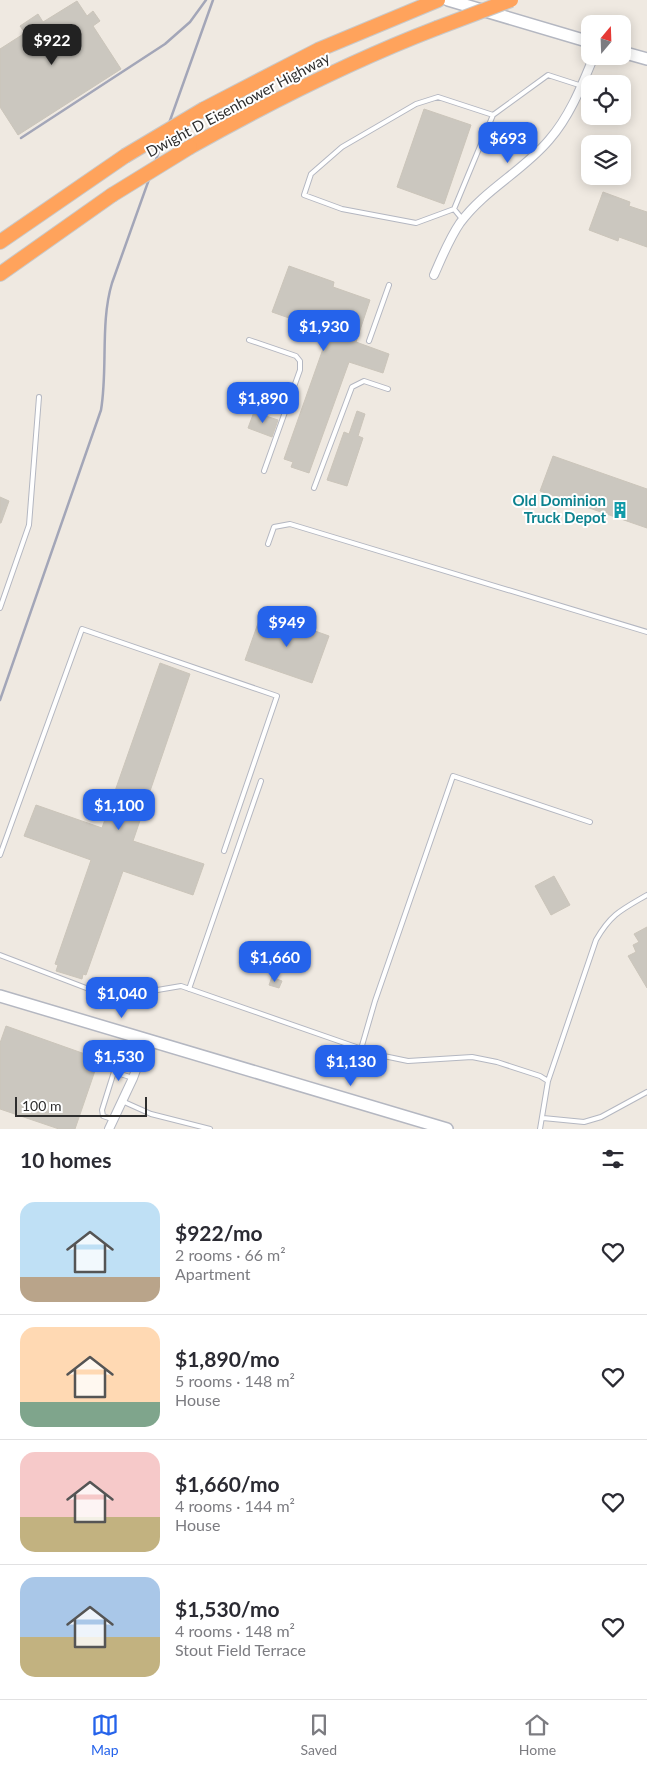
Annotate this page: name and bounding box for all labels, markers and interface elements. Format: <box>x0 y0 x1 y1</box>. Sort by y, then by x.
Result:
north arrow <box>581 15 631 65</box>
map controls <box>581 15 631 185</box>
pin: $922 <box>22 23 82 66</box>
text: $922 <box>33 30 71 49</box>
street label: Dwight D Eisenhower Highway <box>143 48 333 160</box>
button: locate <box>581 75 631 125</box>
pin: $693 <box>478 121 538 164</box>
text: $693 <box>489 128 527 147</box>
button: layers <box>581 135 631 185</box>
pin: $1,930 <box>283 310 365 352</box>
text: $1,930 <box>299 316 349 335</box>
pin: $1,890 <box>222 382 304 424</box>
text: $1,890 <box>238 388 288 407</box>
place label: Old Dominion Truck Depot <box>512 491 606 526</box>
building icon: Old Dominion Truck Depot <box>610 500 630 520</box>
pin: $949 <box>257 606 317 648</box>
text: $949 <box>268 612 306 631</box>
pin: $1,100 <box>78 788 160 831</box>
text: $1,100 <box>94 795 144 814</box>
pin: $1,660 <box>234 940 316 983</box>
text: $1,660 <box>250 947 300 966</box>
pin: $1,040 <box>81 976 163 1019</box>
text: $1,040 <box>97 983 147 1002</box>
pin: $1,530 <box>78 1040 160 1082</box>
pin: $1,130 <box>310 1044 392 1087</box>
text: $1,530 <box>94 1046 144 1065</box>
text: $1,130 <box>326 1051 376 1070</box>
scale bar <box>15 1094 148 1117</box>
text: 100 m <box>22 1097 61 1114</box>
icon: filters <box>599 1145 627 1173</box>
text: 10 homes <box>20 1147 111 1172</box>
text: $922/mo <box>175 1220 263 1245</box>
icon: home <box>60 1222 120 1282</box>
icon: heart <box>599 1238 627 1266</box>
text: 2 rooms · 66 m² <box>175 1245 286 1264</box>
text: Apartment <box>175 1264 250 1283</box>
text: $1,890/mo <box>175 1346 280 1371</box>
icon: home <box>60 1347 120 1407</box>
icon: heart <box>599 1363 627 1391</box>
text: 5 rooms · 148 m² <box>175 1371 295 1390</box>
text: House <box>175 1390 220 1409</box>
text: $1,660/mo <box>175 1471 280 1496</box>
icon: home <box>60 1472 120 1532</box>
icon: heart <box>599 1488 627 1516</box>
text: 4 rooms · 144 m² <box>175 1496 295 1515</box>
text: House <box>175 1515 220 1534</box>
text: $1,530/mo <box>175 1596 280 1621</box>
icon: home <box>60 1597 120 1657</box>
icon: heart <box>599 1613 627 1641</box>
text: 4 rooms · 148 m² <box>175 1621 295 1640</box>
text: Stout Field Terrace <box>175 1640 306 1659</box>
tab: Map <box>91 1711 119 1758</box>
tab: Saved <box>301 1711 337 1758</box>
tab: Home <box>519 1711 556 1758</box>

